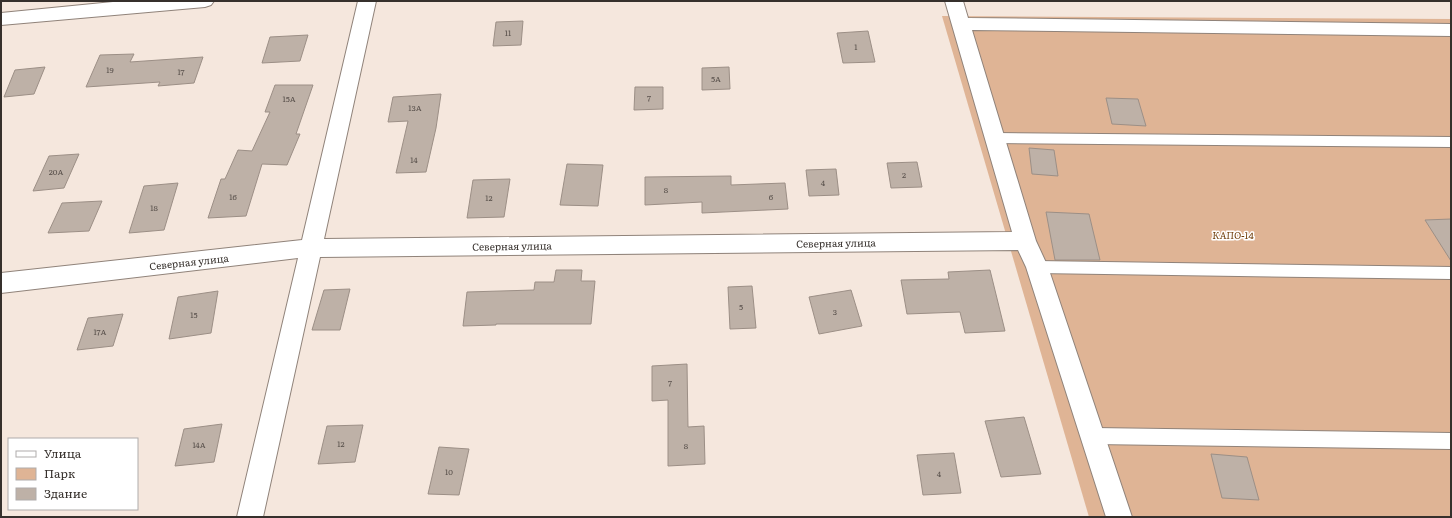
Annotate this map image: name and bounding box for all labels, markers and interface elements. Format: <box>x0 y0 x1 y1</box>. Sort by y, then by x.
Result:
house number: 11 <box>505 27 512 38</box>
house number: 1 <box>854 41 858 52</box>
house number: 19 <box>106 64 114 75</box>
house number: 17 <box>177 66 185 77</box>
house number: 5А <box>711 73 721 84</box>
house number: 7 <box>647 92 651 103</box>
house number: 15А <box>282 93 296 104</box>
house number: 13А <box>408 102 422 113</box>
house number: 14 <box>410 154 418 165</box>
house number: 20А <box>49 166 63 177</box>
house number: 2 <box>902 169 906 180</box>
house number: 4 <box>821 177 826 188</box>
house number: 8 <box>664 184 669 195</box>
house number: 16 <box>229 191 237 202</box>
house number: 6 <box>769 191 774 202</box>
house number: 12 <box>485 192 493 203</box>
house number: 18 <box>150 202 158 213</box>
park label: КАПО-14 <box>1212 227 1254 242</box>
street label: Северная улица <box>796 234 877 251</box>
street label: Северная улица <box>472 237 553 254</box>
street label: Северная улица <box>148 250 230 273</box>
house number: 5 <box>739 301 743 312</box>
house number: 3 <box>833 306 837 317</box>
house number: 15 <box>190 309 198 320</box>
house number: 17А <box>94 326 107 337</box>
house number: 7 <box>668 377 672 388</box>
legend <box>8 438 138 510</box>
house number: 12 <box>337 438 345 449</box>
house number: 14А <box>192 439 206 450</box>
house number: 8 <box>684 440 689 451</box>
text: Улица <box>44 444 82 462</box>
text: Парк <box>44 464 75 482</box>
house number: 10 <box>445 466 453 477</box>
house number: 4 <box>937 468 942 479</box>
text: Здание <box>44 484 87 502</box>

